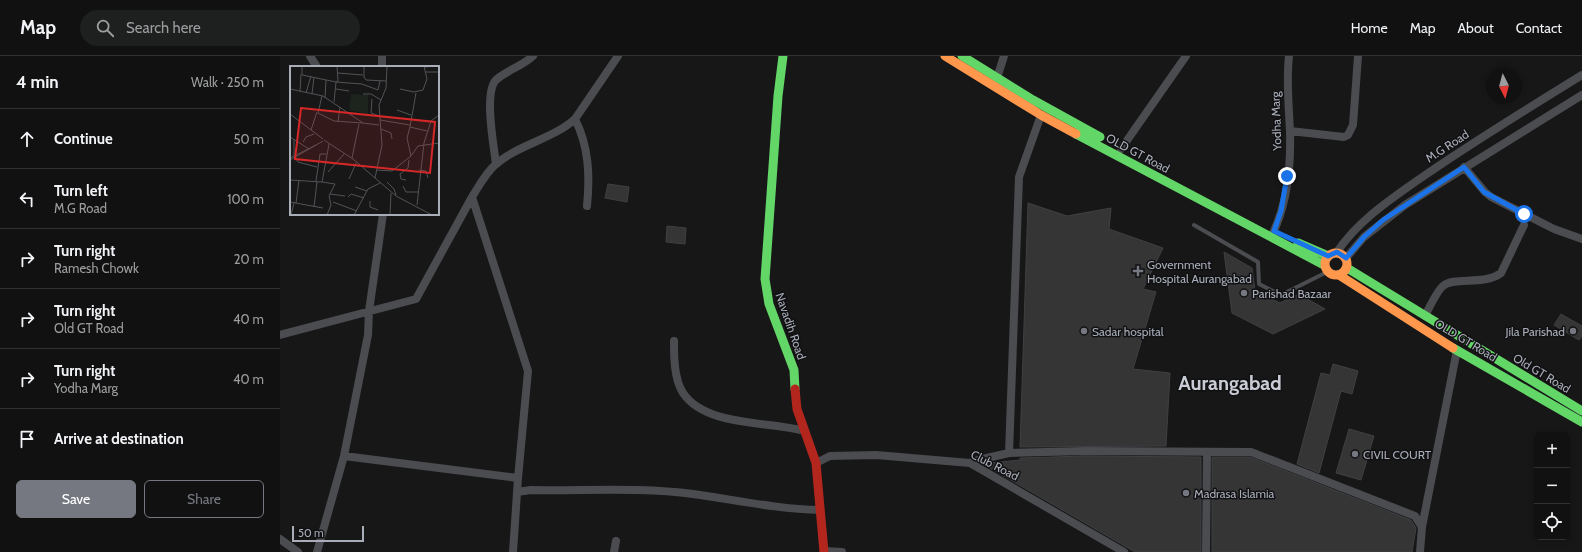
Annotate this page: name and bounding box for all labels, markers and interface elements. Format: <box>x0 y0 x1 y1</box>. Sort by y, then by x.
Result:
search box <box>80 10 360 46</box>
text: Map <box>20 16 56 39</box>
icon: search <box>94 17 116 39</box>
text: Search here <box>126 19 201 37</box>
text: Home <box>1351 19 1388 37</box>
text: Map <box>1410 19 1435 37</box>
text: About <box>1457 19 1494 37</box>
text: Contact <box>1516 19 1562 37</box>
inset map <box>290 66 439 215</box>
north arrow <box>1486 68 1522 104</box>
text: 4 min <box>16 72 59 92</box>
text: Walk · 250 m <box>191 74 264 90</box>
street label: Yodha Marg <box>1267 90 1285 152</box>
street label: M.G Road <box>1422 126 1472 166</box>
icon: ahead <box>16 128 38 150</box>
text: Continue <box>54 130 113 148</box>
street label: OLD GT Road <box>1104 130 1172 176</box>
text: 50 m <box>234 131 264 147</box>
route end <box>1278 167 1296 185</box>
text: Turn left <box>54 182 108 200</box>
icon: left <box>16 188 38 210</box>
text: 100 m <box>227 191 264 207</box>
text: M.G Road <box>54 200 107 216</box>
route start <box>1515 205 1533 223</box>
text: Turn right <box>54 242 115 260</box>
icon: right <box>16 248 38 270</box>
text: 20 m <box>234 251 264 267</box>
place label: Government Hospital Aurangabad <box>1147 257 1252 286</box>
text: Ramesh Chowk <box>54 260 139 276</box>
marker: Government Hospital Aurangabad <box>1132 265 1144 277</box>
place label: Parishad Bazaar <box>1252 286 1331 301</box>
marker: Parishad Bazaar <box>1239 288 1249 298</box>
street label: Navadih Road <box>773 291 809 361</box>
text: Turn right <box>54 302 115 320</box>
icon: right <box>16 308 38 330</box>
text: 40 m <box>233 311 264 327</box>
street label: OLD GT Road <box>1432 316 1500 364</box>
text: Old GT Road <box>54 320 124 336</box>
place label: Sadar hospital <box>1092 324 1164 339</box>
place label: Jila Parishad <box>1505 324 1565 339</box>
marker: Sadar hospital <box>1079 326 1089 336</box>
marker: Jila Parishad <box>1568 326 1578 336</box>
street label: Old GT Road <box>1511 350 1573 396</box>
text: Turn right <box>54 362 115 380</box>
icon: right <box>16 368 38 390</box>
text: 40 m <box>233 371 264 387</box>
district label: Aurangabad <box>1178 371 1282 395</box>
text: Yodha Marg <box>54 380 118 396</box>
icon: arrive <box>16 428 38 450</box>
text: Arrive at destination <box>54 430 184 448</box>
map controls <box>1534 432 1570 540</box>
button: + <box>1534 432 1570 468</box>
street label: Club Road <box>968 447 1022 483</box>
place label: CIVIL COURT <box>1363 447 1432 462</box>
marker: CIVIL COURT <box>1350 449 1360 459</box>
button: − <box>1534 468 1570 504</box>
button: Save <box>16 480 136 518</box>
button: Share <box>144 480 264 518</box>
place label: Madrasa Islamia <box>1194 486 1275 501</box>
marker: Madrasa Islamia <box>1181 488 1191 498</box>
button: locate <box>1534 504 1570 540</box>
scale bar <box>292 524 364 543</box>
text: 50 m <box>298 526 324 540</box>

